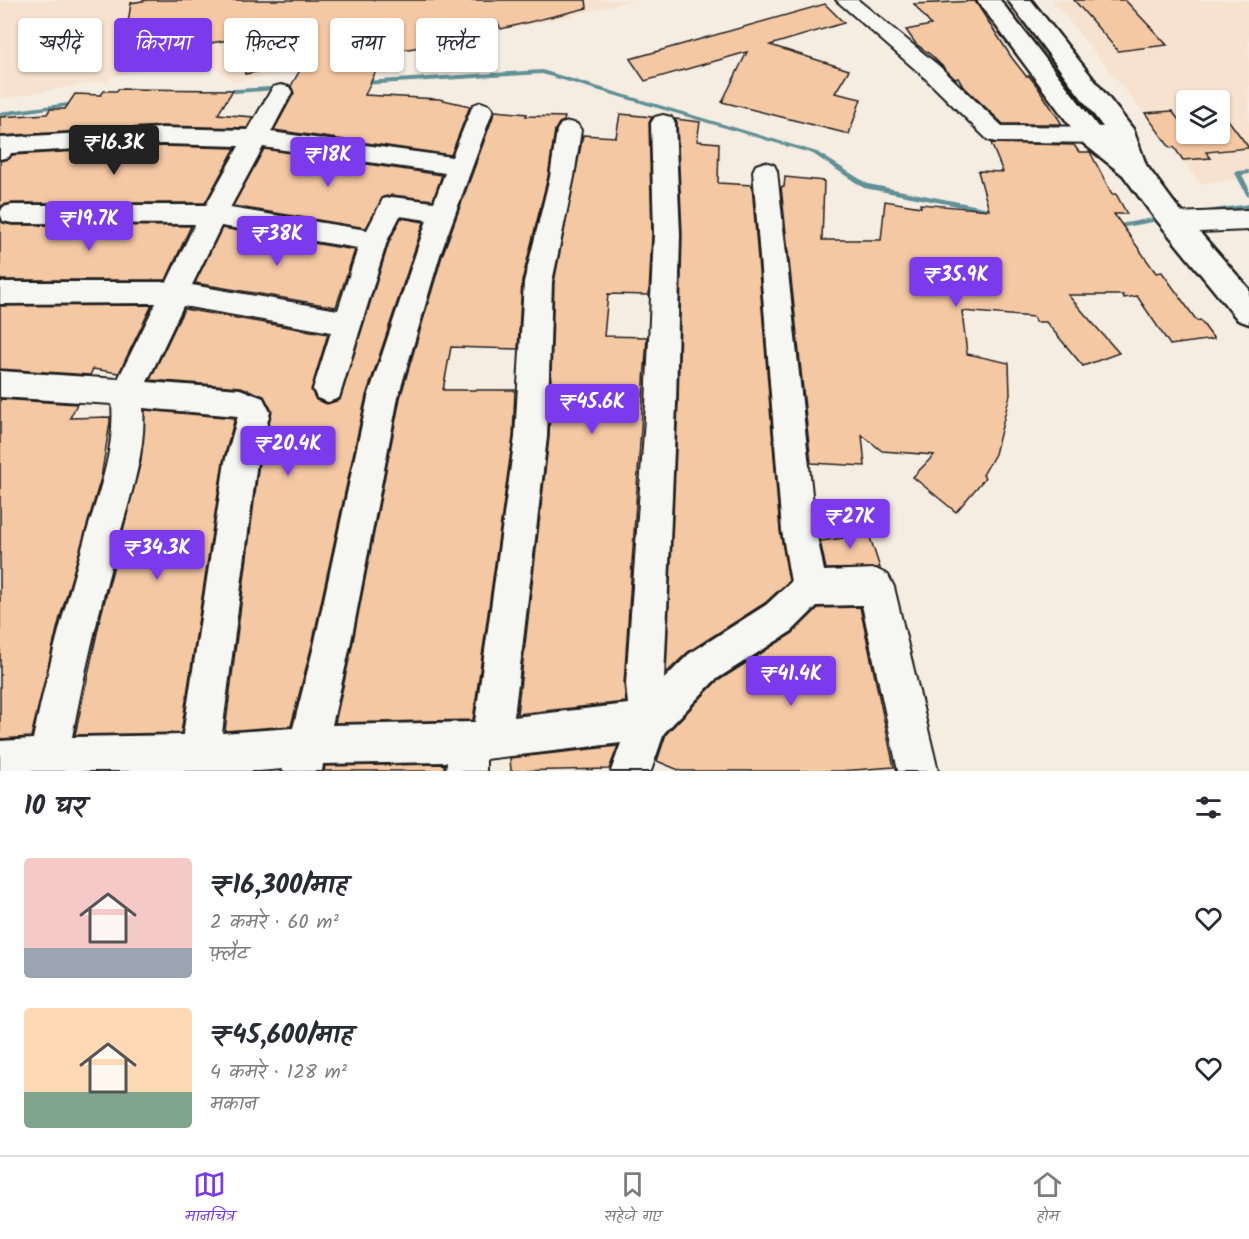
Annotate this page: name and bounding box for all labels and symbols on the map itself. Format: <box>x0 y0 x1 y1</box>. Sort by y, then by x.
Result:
pin: ₹16.3K <box>65 125 163 176</box>
pin: ₹18K <box>292 137 364 188</box>
pin: ₹19.7K <box>40 201 138 252</box>
pin: ₹38K <box>241 216 313 267</box>
pin: ₹35.9K <box>907 257 1005 308</box>
pin: ₹45.6K <box>543 384 641 435</box>
pin: ₹20.4K <box>239 426 337 477</box>
pin: ₹27K <box>814 499 886 550</box>
pin: ₹34.3K <box>108 530 206 581</box>
pin: ₹41.4K <box>742 656 840 707</box>

